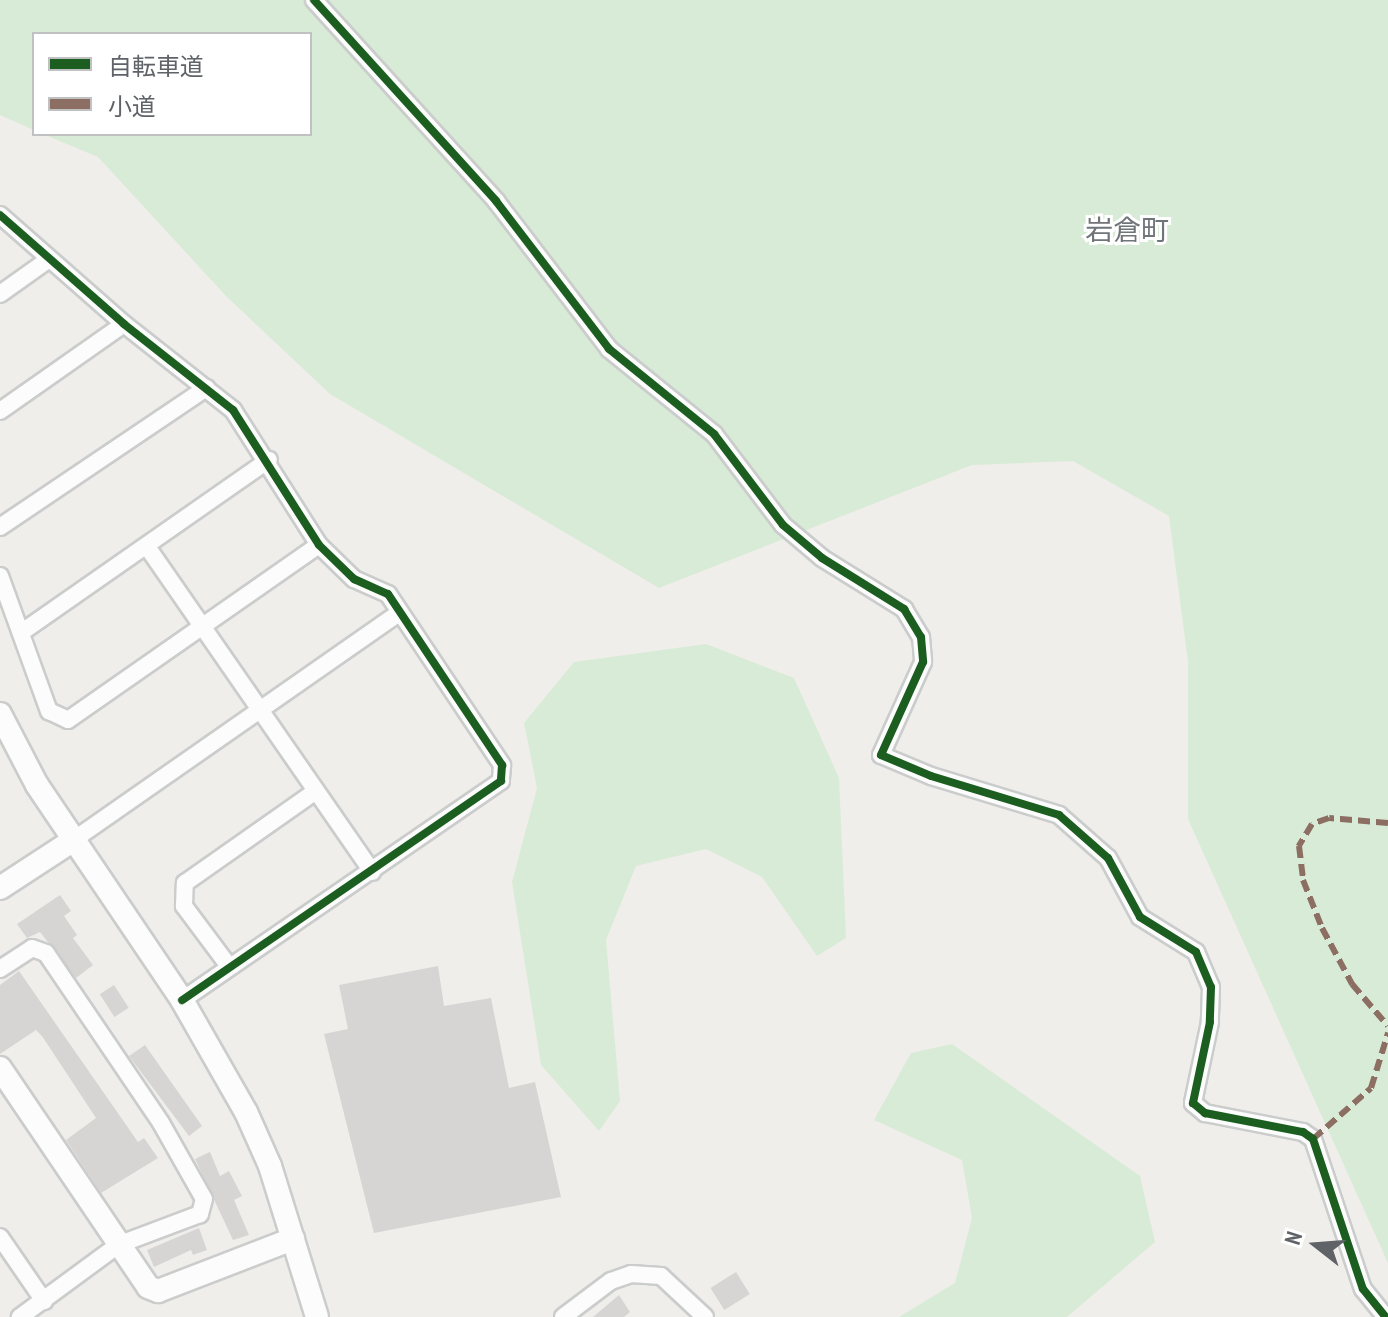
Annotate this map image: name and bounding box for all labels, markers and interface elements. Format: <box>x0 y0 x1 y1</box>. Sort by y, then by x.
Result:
legend <box>32 32 312 136</box>
text: 自転車道 <box>108 51 204 82</box>
text: 小道 <box>108 91 156 122</box>
district label: 岩倉町 <box>1085 213 1169 247</box>
north arrow <box>1276 1205 1356 1285</box>
text: N <box>1278 1228 1308 1248</box>

